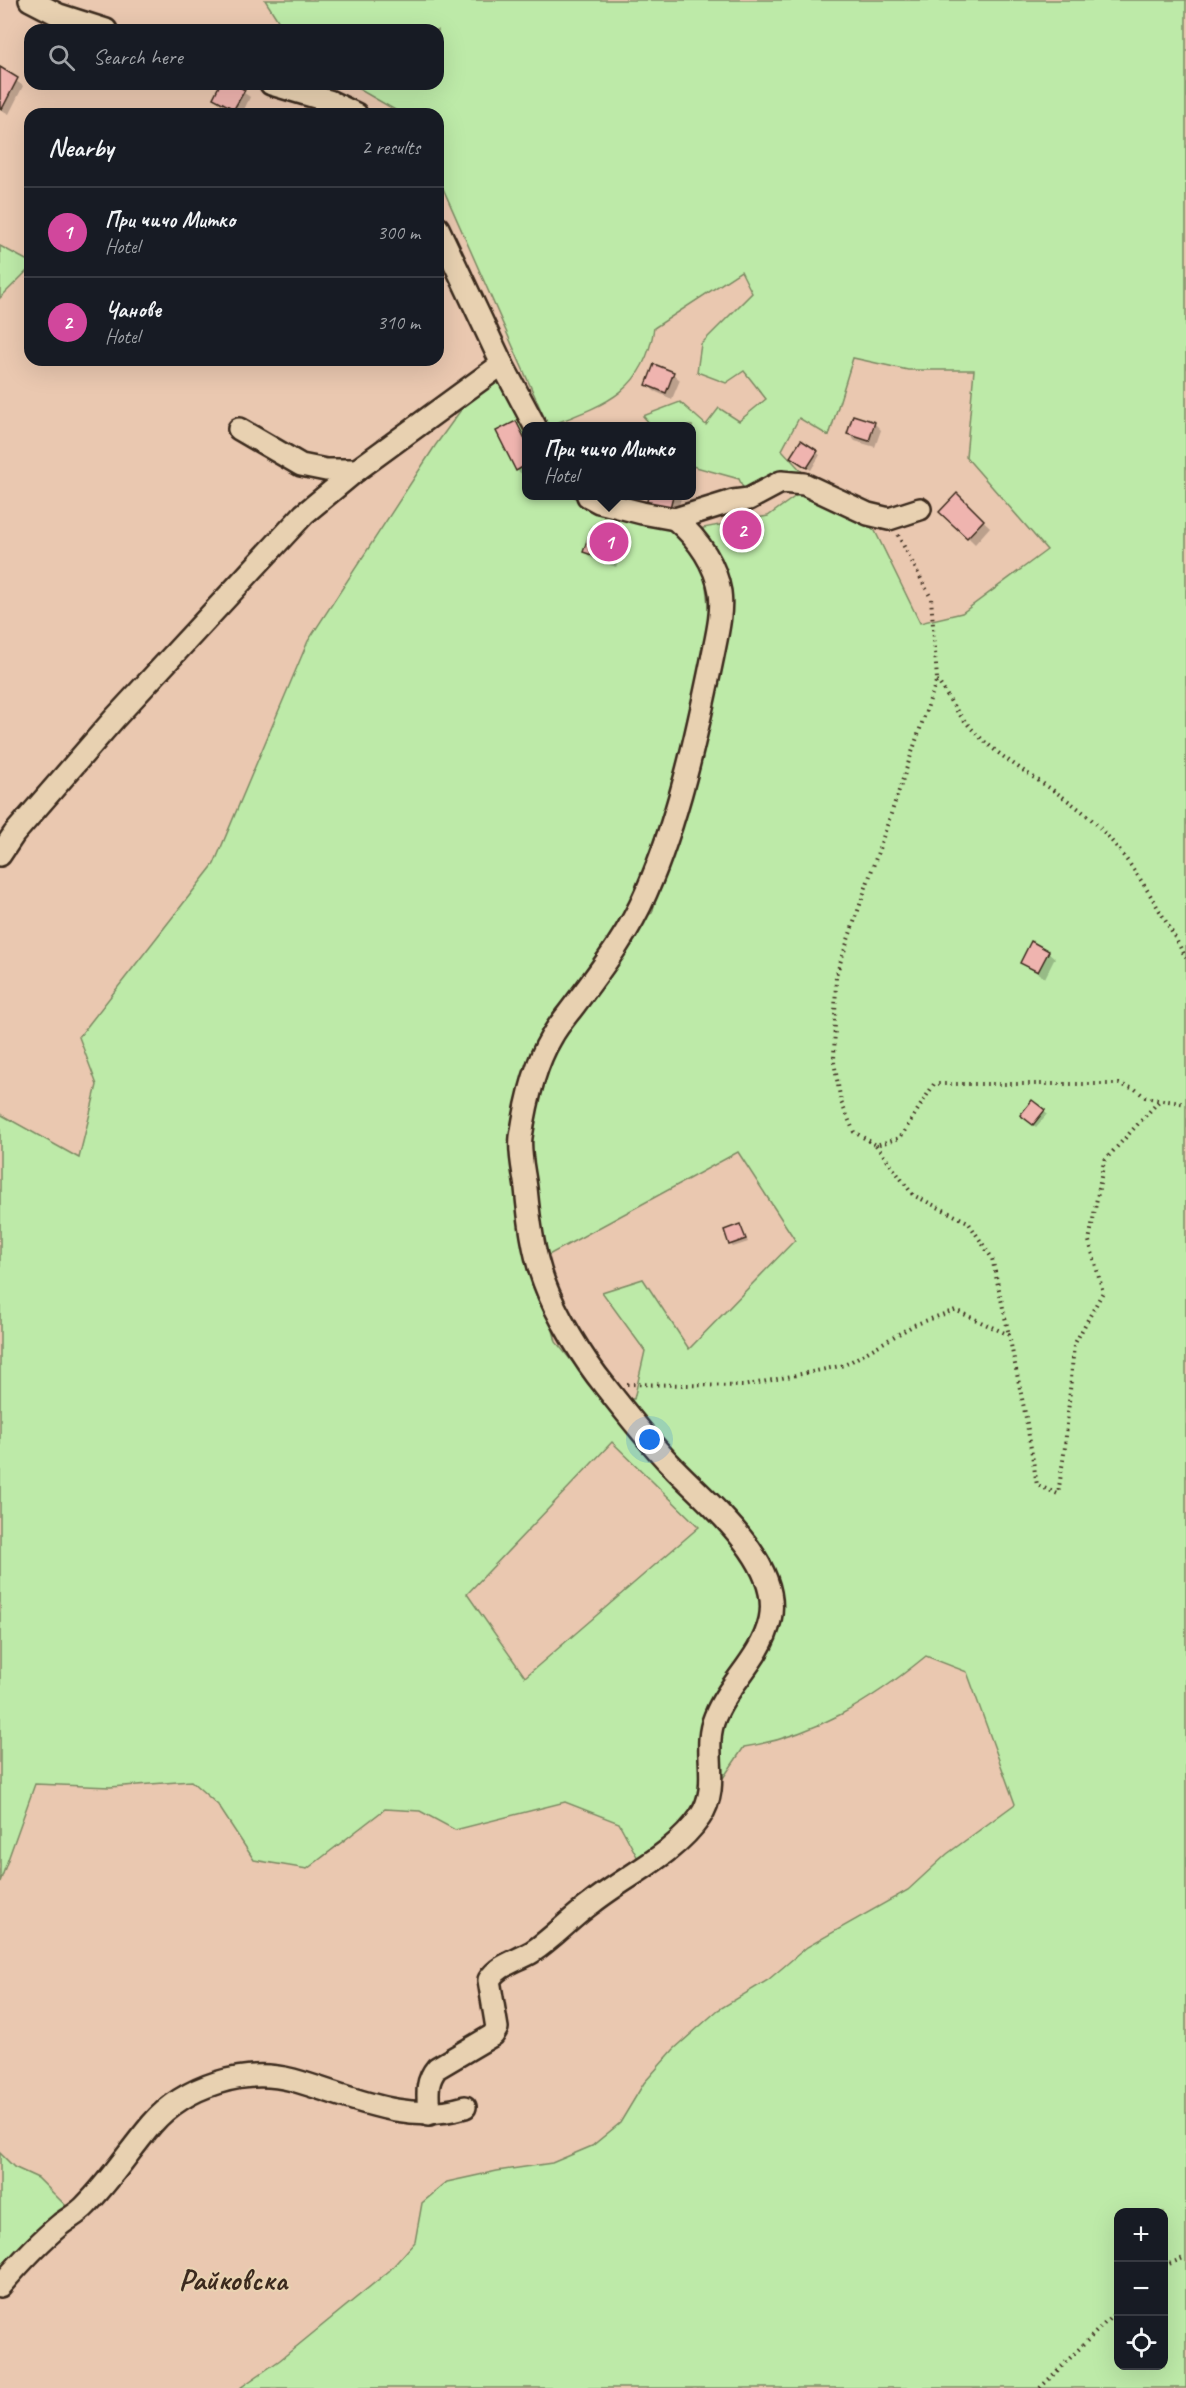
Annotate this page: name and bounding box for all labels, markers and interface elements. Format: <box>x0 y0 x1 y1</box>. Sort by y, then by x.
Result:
search box <box>24 24 444 90</box>
icon: search <box>45 41 78 74</box>
text: Search here <box>93 43 183 71</box>
text: Nearby <box>48 131 113 164</box>
text: 2 results <box>361 135 420 160</box>
text: При чичо Митко <box>105 206 235 234</box>
text: 1 <box>63 220 72 245</box>
text: 300 m <box>377 220 420 245</box>
text: Hotel <box>105 234 140 259</box>
text: Чанове <box>105 296 161 324</box>
text: 2 <box>63 310 72 335</box>
text: 310 m <box>377 310 420 335</box>
text: Hotel <box>105 324 140 349</box>
popup <box>522 422 696 500</box>
text: При чичо Митко <box>544 435 674 463</box>
text: Hotel <box>544 463 579 488</box>
pin: 2 <box>722 508 762 552</box>
pin: 1 <box>590 520 628 564</box>
your location <box>635 1425 664 1454</box>
map controls <box>1114 2208 1168 2370</box>
button: + <box>1114 2208 1168 2262</box>
district label: Райковска <box>179 2261 289 2299</box>
button: − <box>1114 2262 1168 2316</box>
button: locate <box>1114 2316 1168 2370</box>

